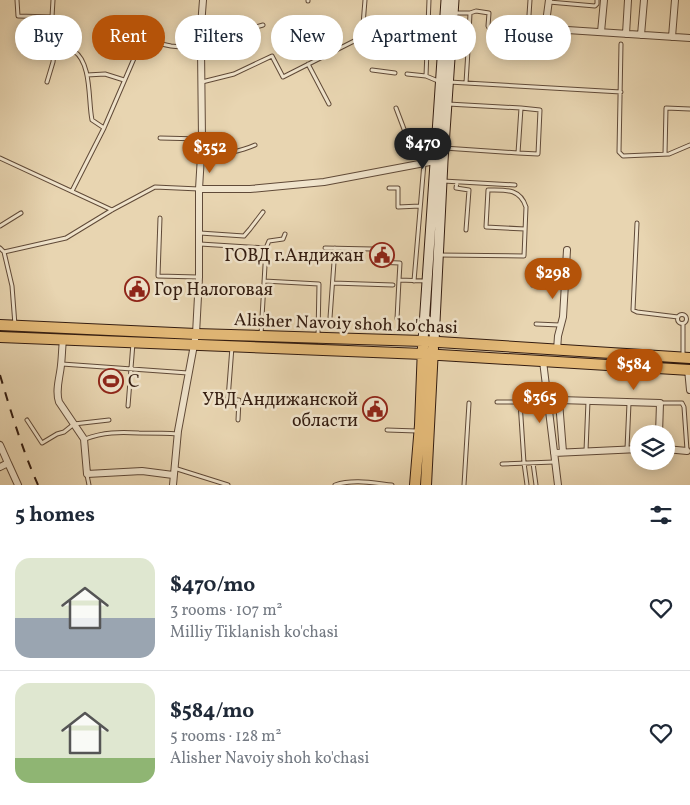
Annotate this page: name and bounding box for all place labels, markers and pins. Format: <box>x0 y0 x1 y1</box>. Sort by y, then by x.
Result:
pin: $470 <box>393 128 453 170</box>
pin: $352 <box>180 132 240 174</box>
public building icon: ГОВД г.Андижан <box>369 242 395 268</box>
place label: ГОВД г.Андижан <box>224 244 364 269</box>
pin: $298 <box>523 258 583 300</box>
public building icon: Гор Налоговая <box>124 276 150 302</box>
place label: Гор Налоговая <box>154 278 273 303</box>
pin: $584 <box>604 348 664 391</box>
sports icon: С <box>98 368 124 394</box>
place label: С <box>128 370 140 395</box>
pin: $365 <box>510 382 570 424</box>
place label: УВД Андижанской области <box>202 388 358 434</box>
public building icon: УВД Андижанской области <box>362 396 388 422</box>

